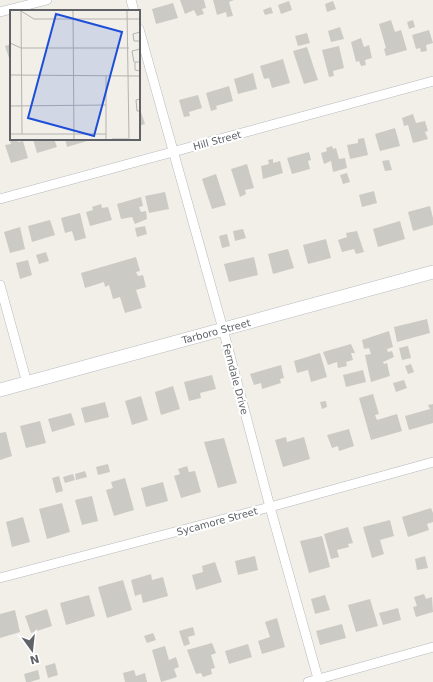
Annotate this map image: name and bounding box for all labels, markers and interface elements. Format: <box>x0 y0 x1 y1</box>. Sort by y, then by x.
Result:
inset map <box>10 10 140 140</box>
street label: Hill Street <box>192 129 242 152</box>
street label: Tarboro Street <box>180 317 252 346</box>
street label: Ferndale Drive <box>221 343 250 416</box>
street label: Sycamore Street <box>175 505 259 538</box>
north arrow <box>12 630 52 670</box>
text: N <box>28 652 41 667</box>

